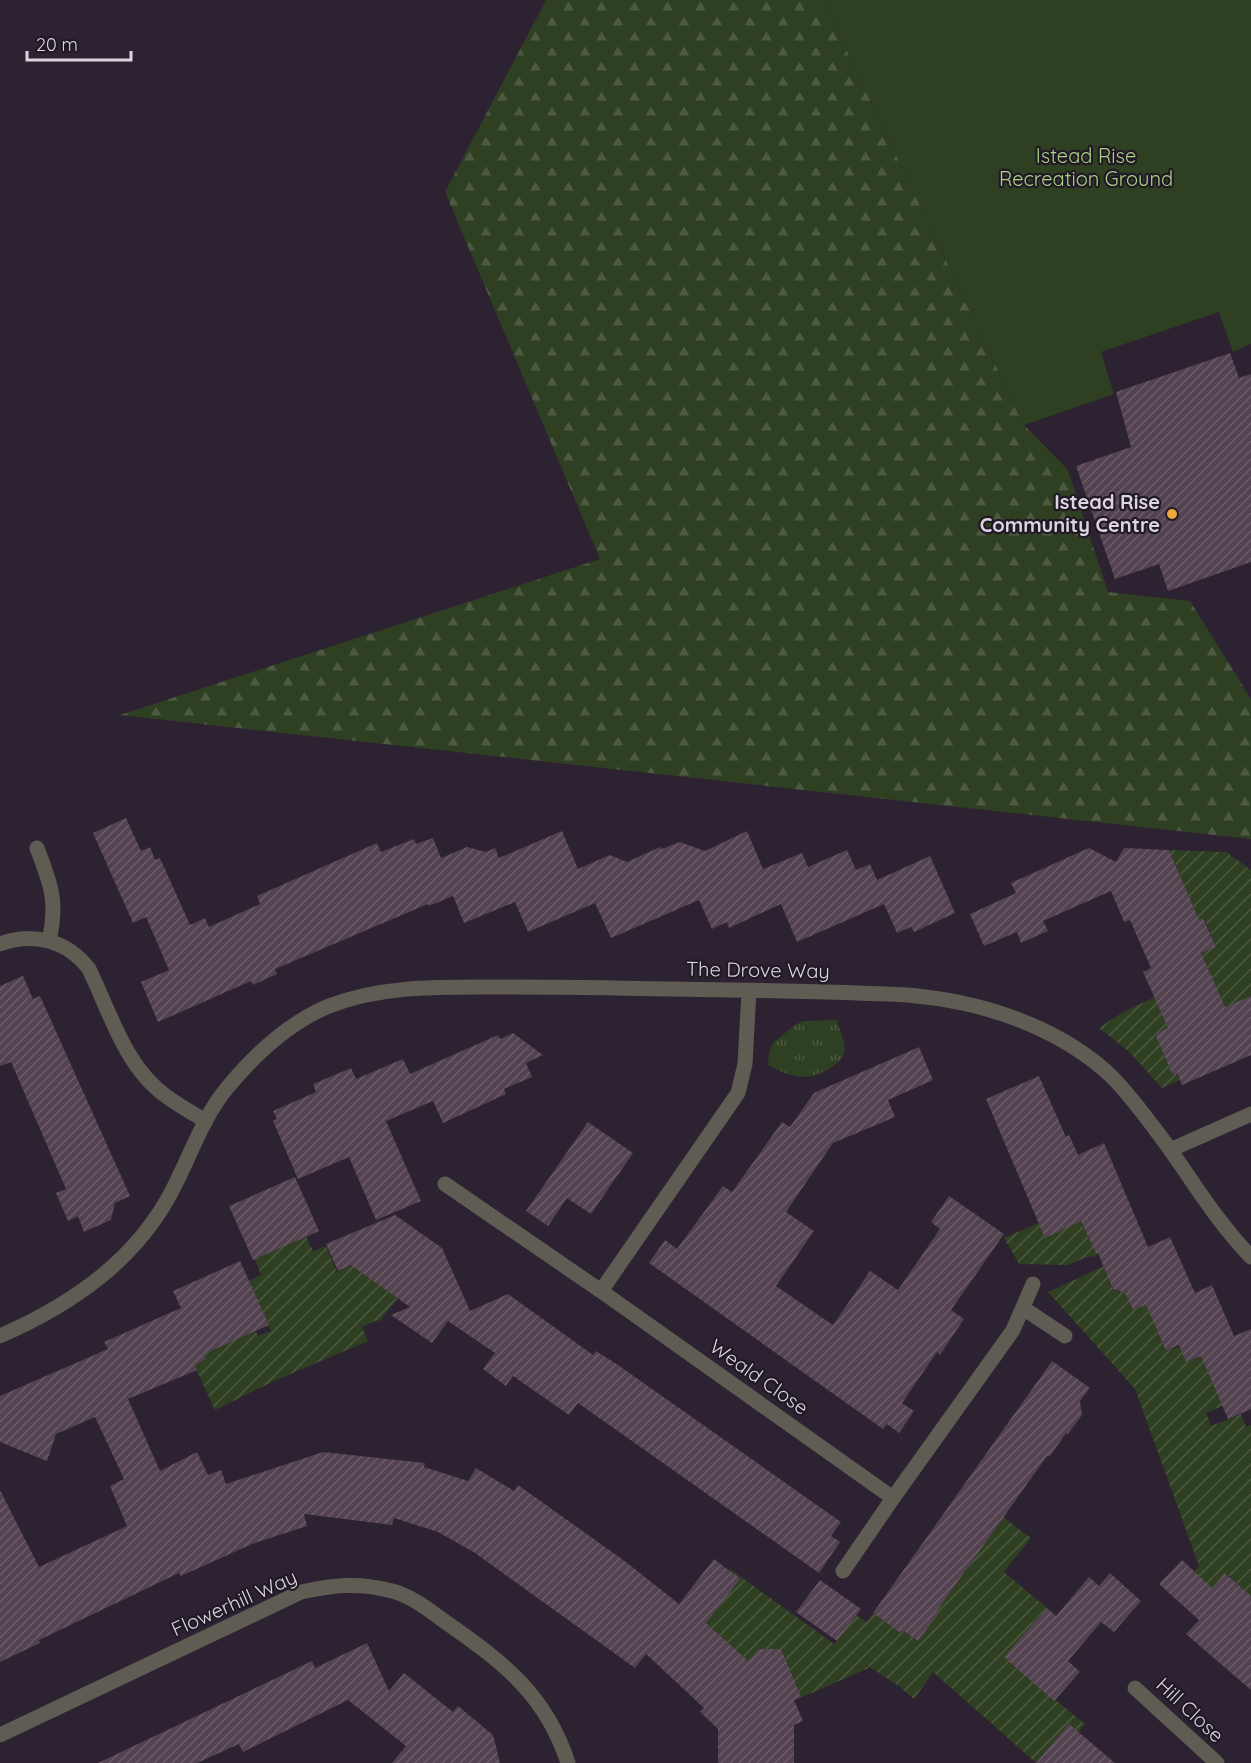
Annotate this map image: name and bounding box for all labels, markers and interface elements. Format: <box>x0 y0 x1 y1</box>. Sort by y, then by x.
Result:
scale bar <box>27 24 130 62</box>
text: 20 m <box>36 33 78 56</box>
park label: Istead Rise Recreation Ground <box>999 143 1173 191</box>
place label: Istead Rise Community Centre <box>980 489 1160 537</box>
marker: Istead Rise Community Centre <box>1165 507 1179 521</box>
street label: The Drove Way <box>686 956 830 983</box>
street label: Weald Close <box>705 1333 813 1420</box>
street label: Flowerhill Way <box>167 1564 300 1641</box>
street label: Hill Close <box>1151 1672 1229 1747</box>

